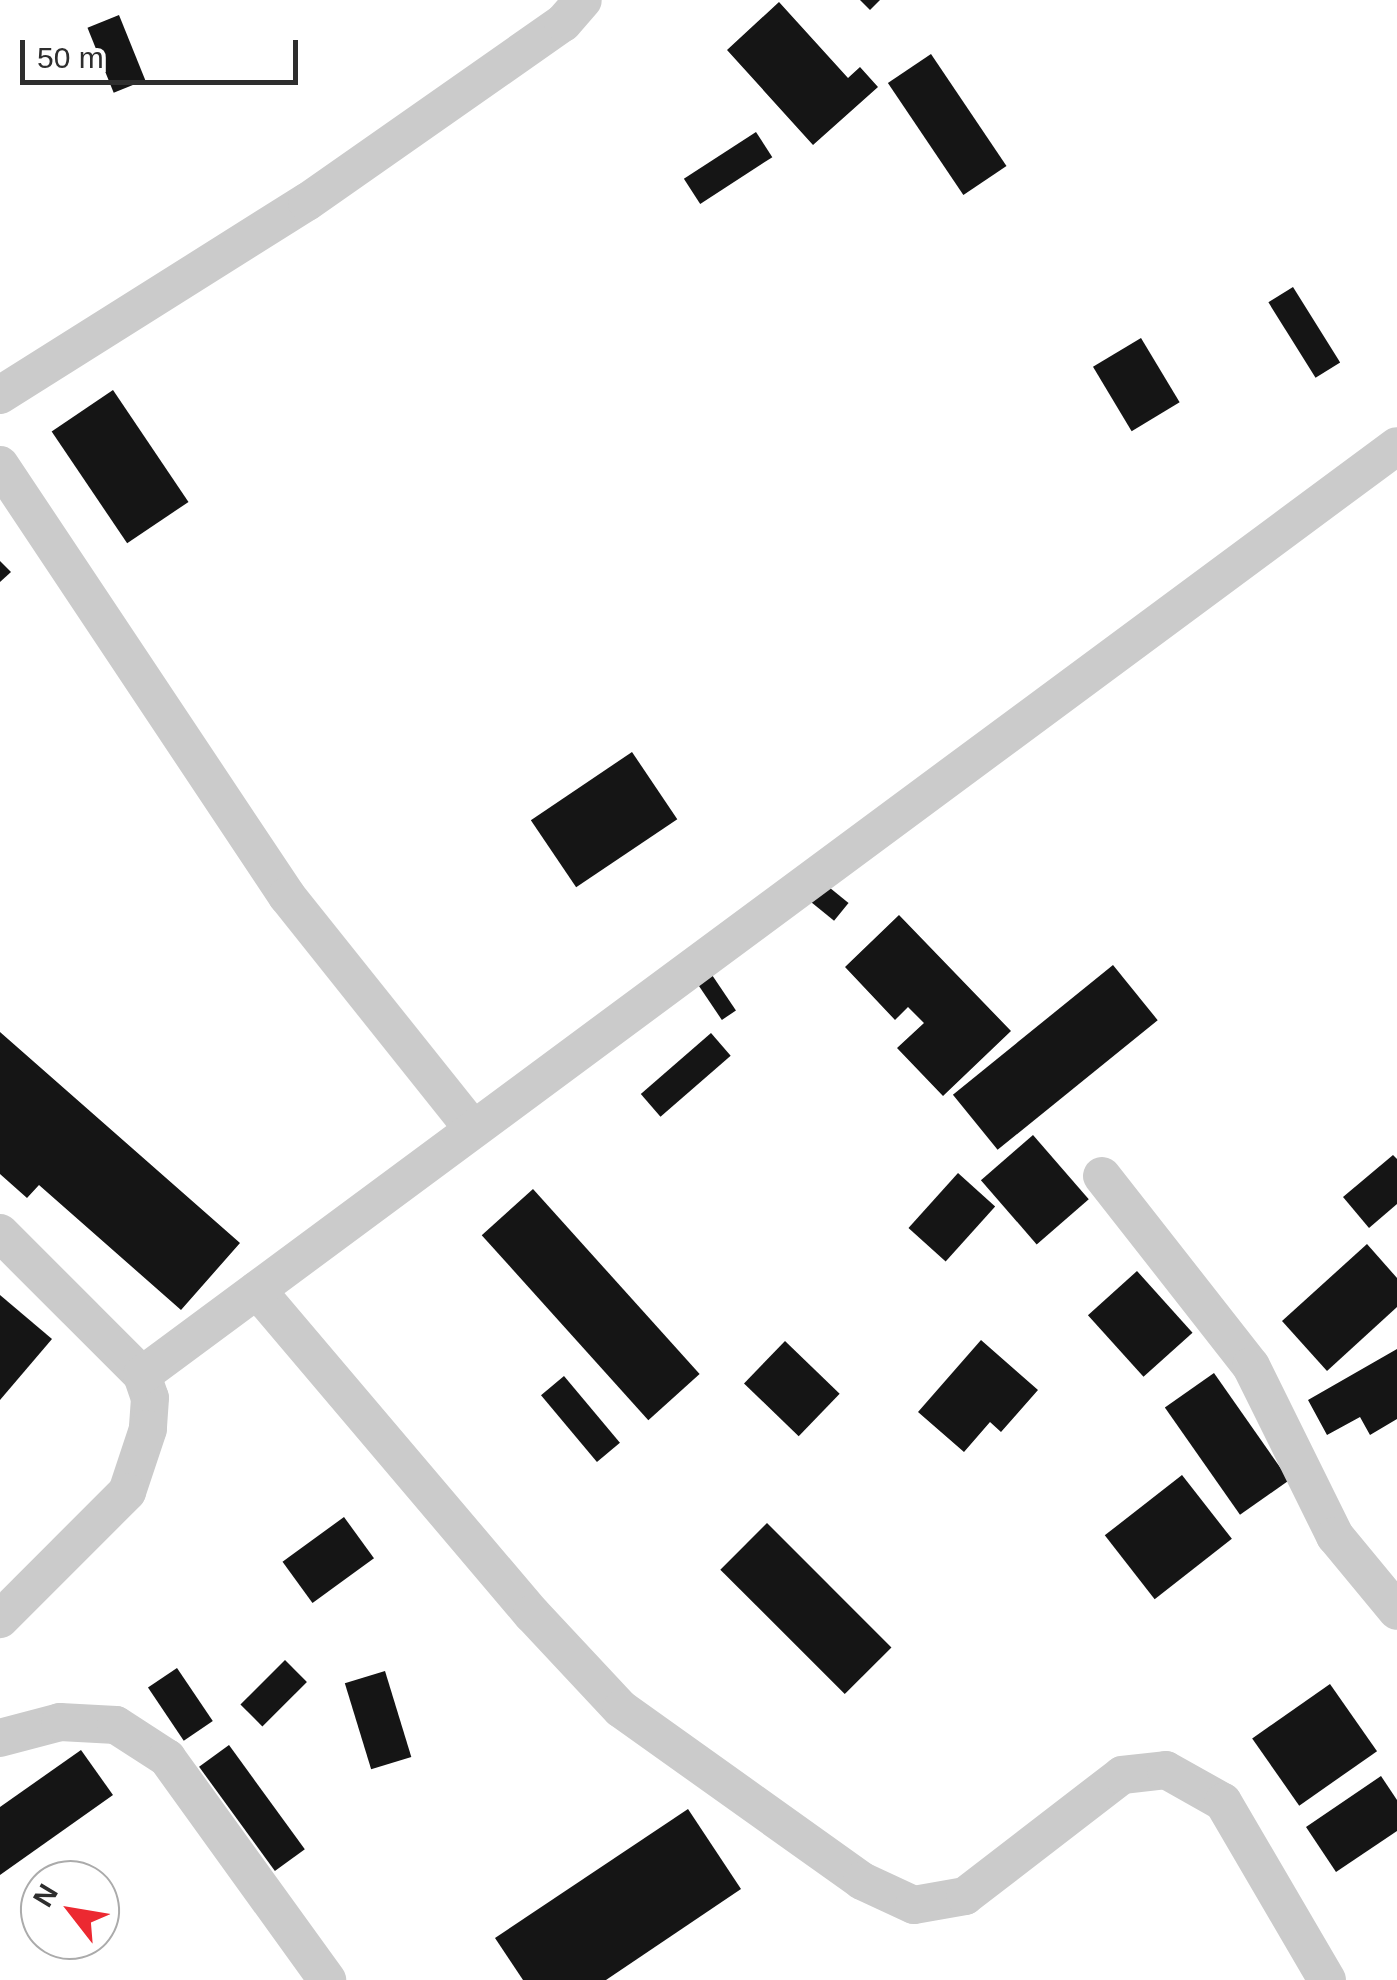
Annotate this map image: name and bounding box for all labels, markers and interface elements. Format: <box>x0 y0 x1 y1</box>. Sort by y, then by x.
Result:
scale bar <box>25 20 302 82</box>
text: 50 m <box>37 41 104 74</box>
north arrow <box>20 1860 120 1960</box>
text: N <box>27 1879 64 1912</box>

